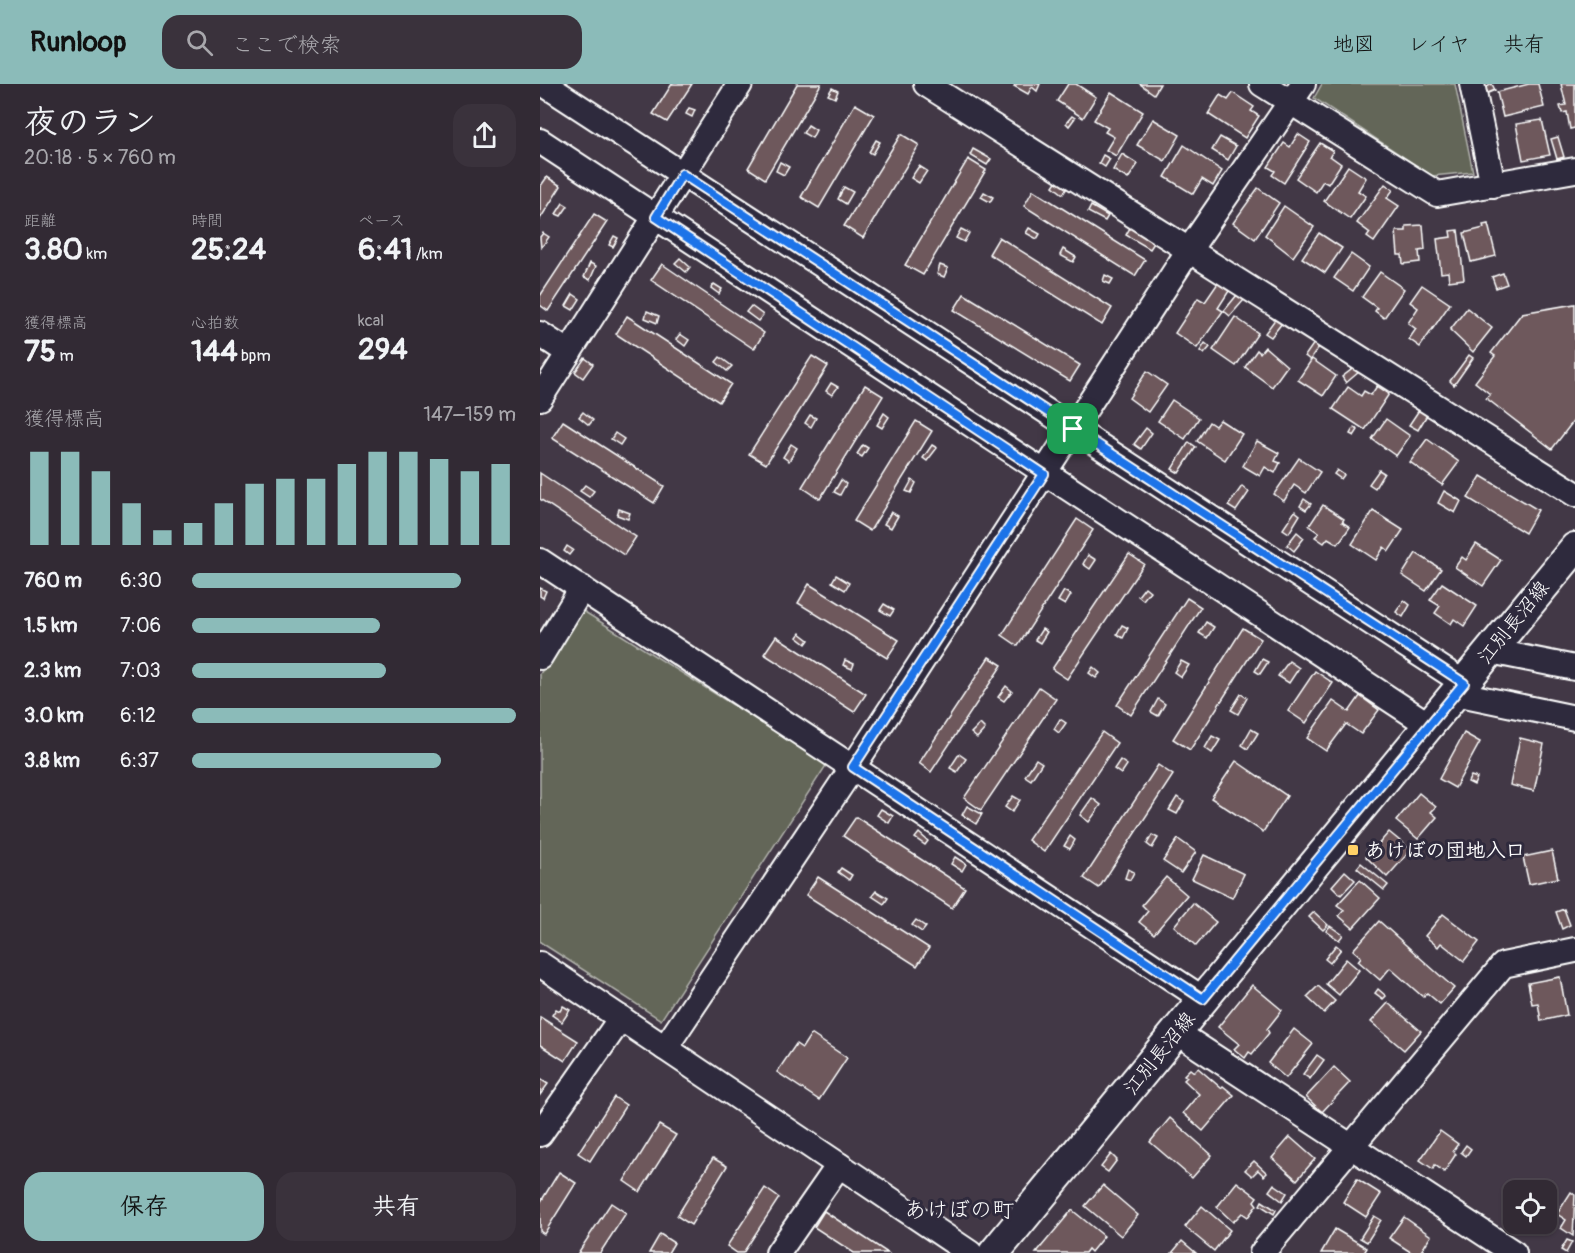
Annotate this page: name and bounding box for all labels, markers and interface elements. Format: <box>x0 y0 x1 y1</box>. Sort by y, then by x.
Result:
search box <box>162 15 582 69</box>
text: Runloop <box>30 25 126 60</box>
icon: search <box>183 26 216 59</box>
text: ここで検索 <box>231 31 341 59</box>
text: 地図 <box>1333 31 1375 58</box>
text: レイヤ <box>1408 31 1470 58</box>
text: 共有 <box>1503 31 1545 58</box>
text: 夜のラン <box>24 102 156 143</box>
button: share <box>453 104 516 167</box>
text: 20:18 · 5 × 760 m <box>24 145 176 170</box>
text: 距離 <box>24 211 56 231</box>
text: 時間 <box>191 211 223 231</box>
text: ペース <box>358 211 405 231</box>
text: 3.80 <box>24 231 83 268</box>
text: 25:24 <box>191 231 266 268</box>
text: 6:41 <box>358 231 413 268</box>
text: km <box>83 244 107 264</box>
text: /km <box>413 244 443 264</box>
text: kcal <box>358 311 384 331</box>
text: 獲得標高 <box>24 313 88 333</box>
text: 心拍数 <box>191 313 239 333</box>
text: 294 <box>358 331 408 368</box>
text: 75 <box>24 333 56 370</box>
text: 144 <box>191 333 238 370</box>
text: m <box>56 346 74 366</box>
text: bpm <box>238 346 271 366</box>
text: 147–159 m <box>423 402 516 427</box>
pin <box>1047 403 1098 454</box>
text: 獲得標高 <box>24 406 104 431</box>
icon: arrive <box>1056 412 1089 445</box>
text: 760 m <box>24 568 82 593</box>
text: 6:30 <box>120 568 162 593</box>
street label: 江別長沼線 <box>1472 576 1555 669</box>
text: 1.5 km <box>24 613 77 638</box>
text: 7:06 <box>120 613 161 638</box>
text: 2.3 km <box>24 658 81 683</box>
text: 7:03 <box>120 658 161 683</box>
text: 3.0 km <box>24 703 84 728</box>
text: 6:12 <box>120 703 156 728</box>
text: 3.8 km <box>24 748 80 773</box>
text: 6:37 <box>120 748 159 773</box>
place label: あけぼの団地入口 <box>1365 838 1526 863</box>
marker: あけぼの団地入口 <box>1346 843 1360 857</box>
street label: 江別長沼線 <box>1118 1007 1201 1100</box>
button: 保存 <box>24 1172 264 1241</box>
button: 共有 <box>276 1172 516 1241</box>
map controls <box>1503 1180 1557 1234</box>
button: locate <box>1503 1180 1557 1234</box>
district label: あけぼの町 <box>904 1196 1014 1224</box>

